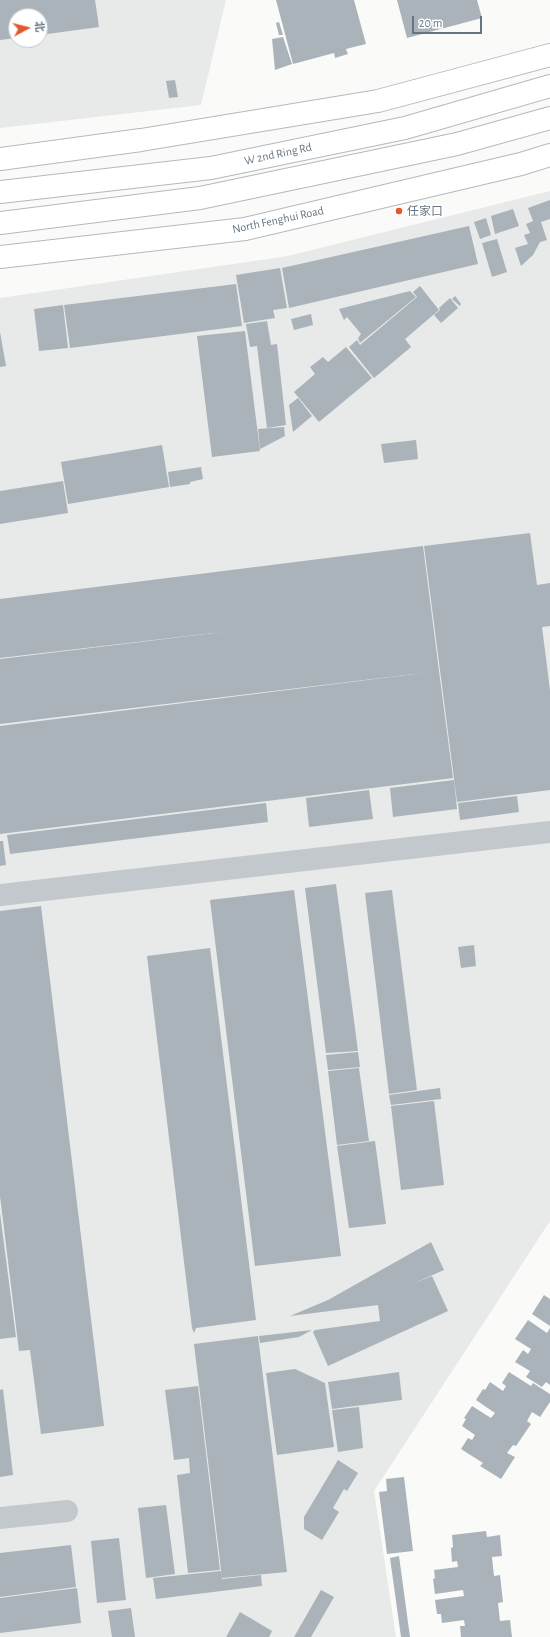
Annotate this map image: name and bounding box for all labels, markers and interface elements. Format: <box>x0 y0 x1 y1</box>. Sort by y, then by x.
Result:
north arrow <box>8 8 48 48</box>
scale bar <box>414 8 484 34</box>
text: 20 m <box>419 17 442 29</box>
text: 北 <box>33 20 46 33</box>
street label: W 2nd Ring Rd <box>243 140 313 168</box>
street label: North Fenghui Road <box>231 203 325 237</box>
place label: 任家口 <box>407 204 443 218</box>
marker: 任家口 <box>394 206 404 216</box>

